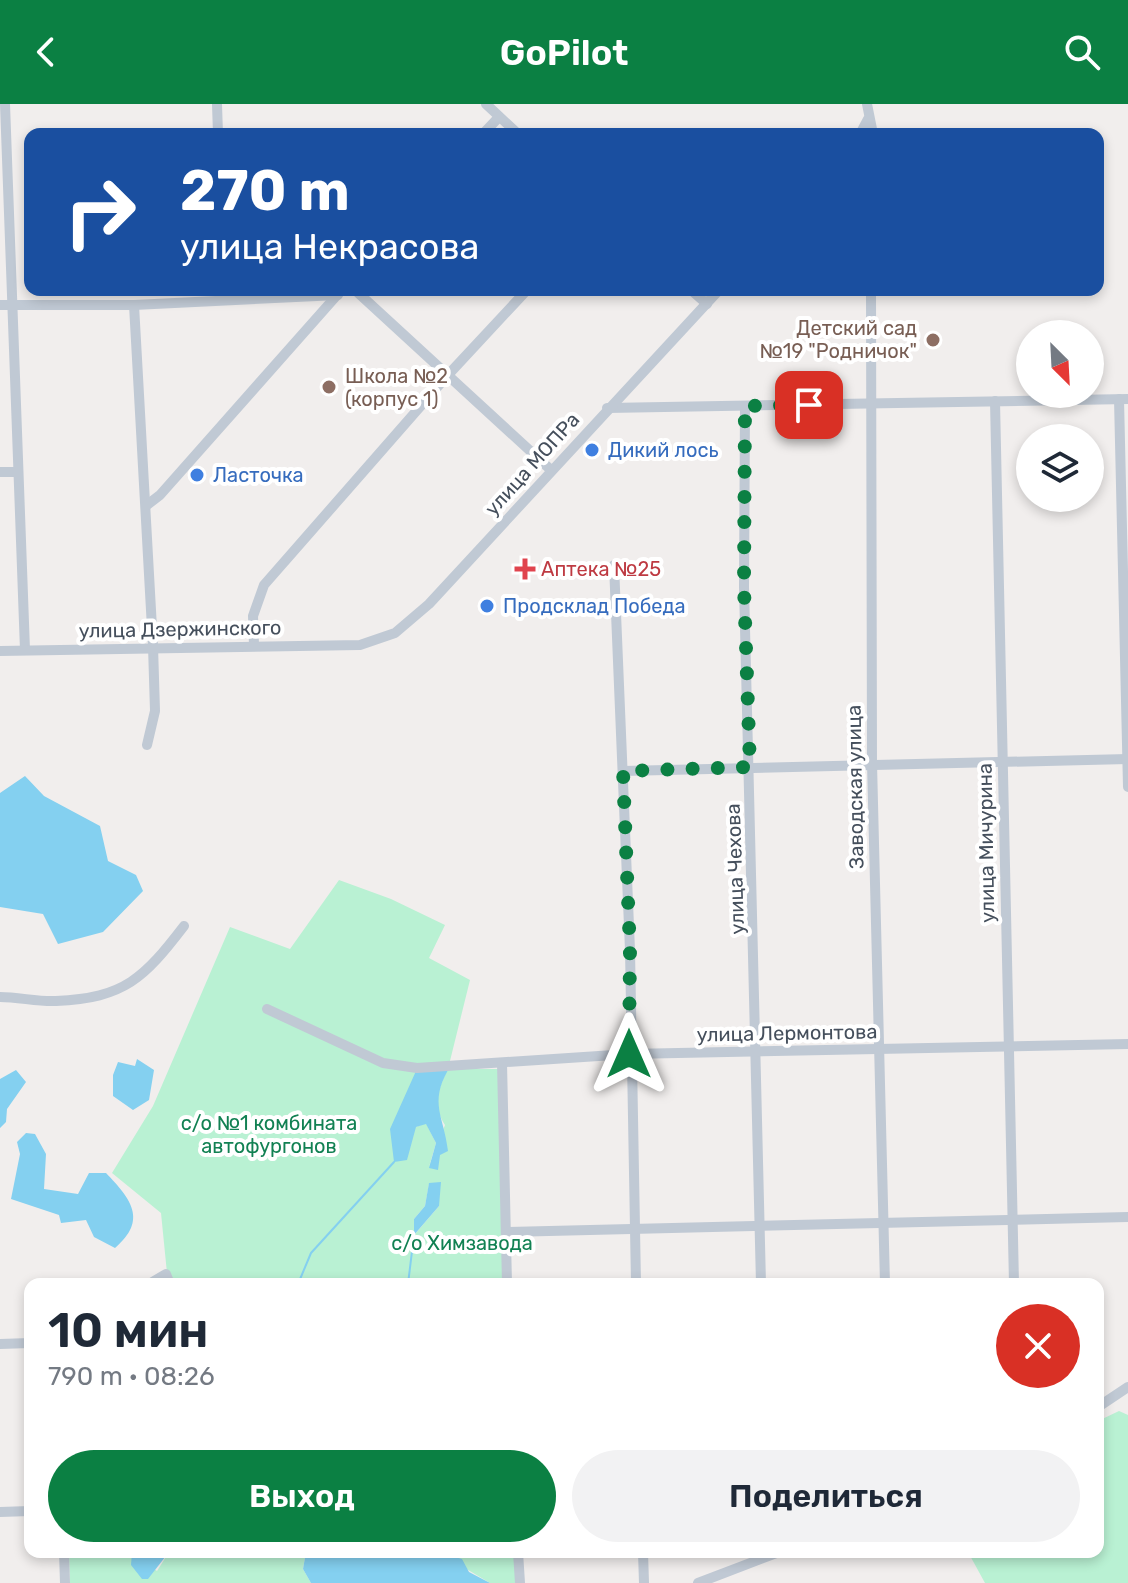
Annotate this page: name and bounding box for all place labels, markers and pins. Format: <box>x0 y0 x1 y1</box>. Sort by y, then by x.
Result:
place label: Детский сад №19 "Родничок" <box>760 316 917 363</box>
marker: Детский сад №19 "Родничок" <box>924 331 942 349</box>
place label: Школа №2 (корпус 1) <box>345 364 448 411</box>
pin <box>775 371 843 439</box>
marker: Школа №2 (корпус 1) <box>320 378 338 396</box>
place label: Дикий лось <box>608 438 718 462</box>
marker: Дикий лось <box>583 441 601 459</box>
place label: Ласточка <box>213 463 304 487</box>
marker: Ласточка <box>188 466 206 484</box>
place label: Аптека №25 <box>541 557 661 581</box>
marker: Аптека №25 <box>516 560 534 578</box>
place label: Продсклад Победа <box>503 594 686 618</box>
marker: Продсклад Победа <box>478 597 496 615</box>

